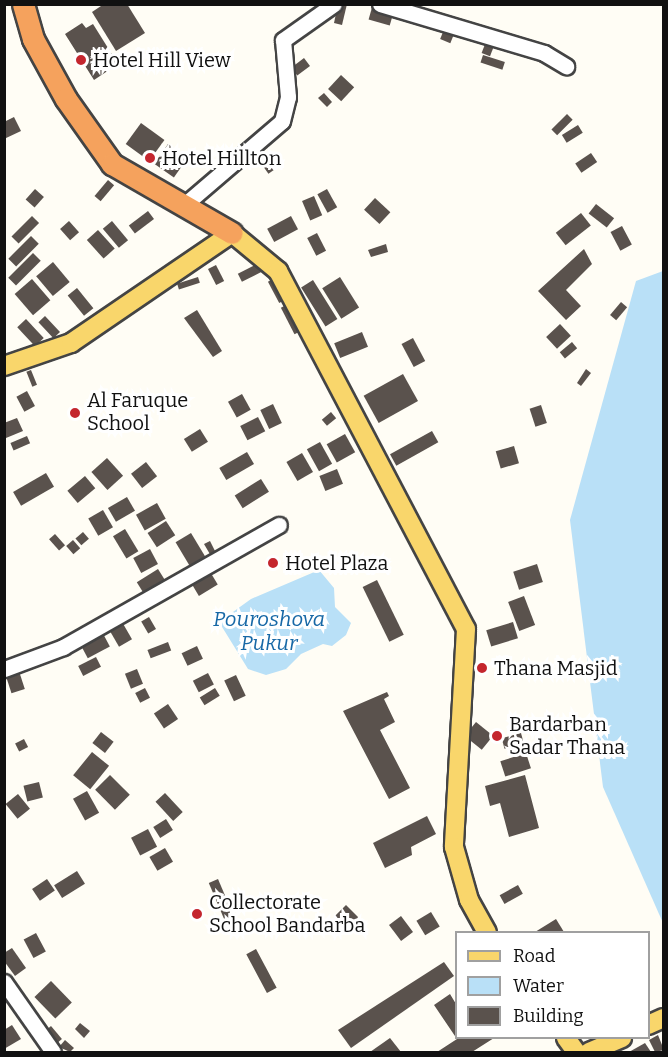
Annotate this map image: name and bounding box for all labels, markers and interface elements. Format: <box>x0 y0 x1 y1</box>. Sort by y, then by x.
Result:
place label: Hotel Hill View <box>93 48 231 72</box>
marker: Hotel Hill View <box>74 53 88 67</box>
place label: Hotel Hillton <box>162 146 281 170</box>
marker: Hotel Hillton <box>143 151 157 165</box>
place label: Al Faruque School <box>87 389 188 436</box>
marker: Al Faruque School <box>68 406 82 420</box>
place label: Hotel Plaza <box>285 551 388 575</box>
marker: Hotel Plaza <box>266 556 280 570</box>
water label: Pouroshova Pukur <box>213 606 325 656</box>
place label: Thana Masjid <box>494 656 618 680</box>
marker: Thana Masjid <box>475 661 489 675</box>
place label: Bardarban Sadar Thana <box>509 712 625 759</box>
marker: Bardarban Sadar Thana <box>490 729 504 743</box>
place label: Collectorate School Bandarba <box>209 891 365 938</box>
marker: Collectorate School Bandarba <box>190 907 204 921</box>
legend <box>455 931 650 1039</box>
text: Road <box>513 945 555 967</box>
text: Water <box>513 975 564 997</box>
text: Building <box>513 1005 584 1027</box>

